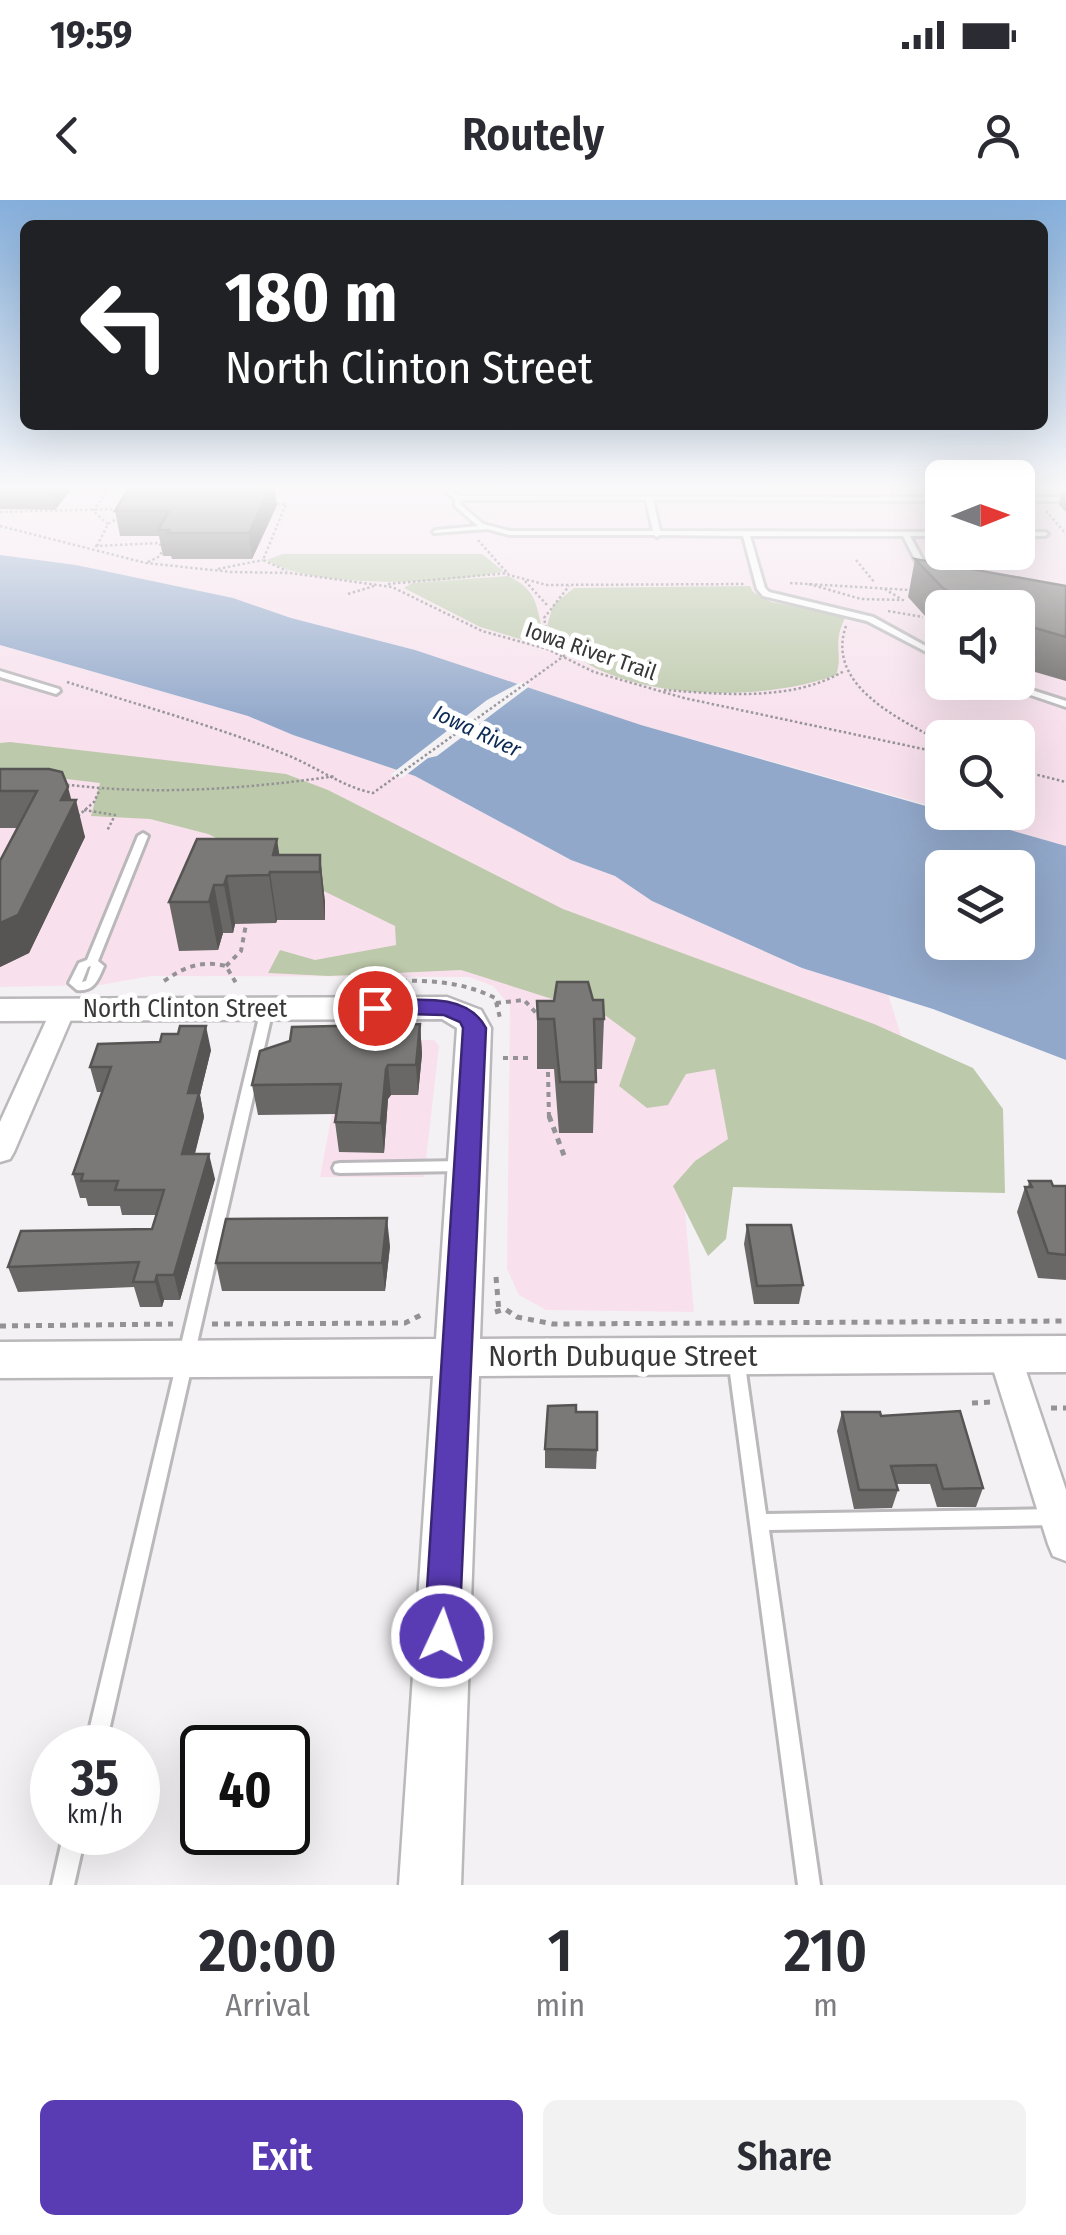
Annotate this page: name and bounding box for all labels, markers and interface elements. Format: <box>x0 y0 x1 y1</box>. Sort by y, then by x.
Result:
text: 19:59 <box>50 12 132 58</box>
icon: back <box>40 108 95 163</box>
text: Routely <box>462 108 604 162</box>
icon: person <box>971 108 1026 163</box>
text: 180 m <box>225 256 398 340</box>
icon: left <box>60 260 190 390</box>
text: North Clinton Street <box>225 341 593 395</box>
north arrow <box>925 460 1035 570</box>
map controls <box>925 460 1035 960</box>
button: sound <box>925 590 1035 700</box>
street label: Iowa River Trail <box>522 616 660 686</box>
water label: Iowa River <box>429 699 526 764</box>
button: search <box>925 720 1035 830</box>
button: layers <box>925 850 1035 960</box>
pin <box>333 966 418 1051</box>
icon: arrive <box>348 981 403 1036</box>
street label: North Clinton Street <box>83 994 288 1024</box>
street label: North Dubuque Street <box>488 1338 758 1374</box>
position arrow <box>390 1584 494 1688</box>
speed limit sign: 40 <box>180 1725 310 1855</box>
text: 35 <box>71 1748 119 1808</box>
text: km/h <box>67 1800 123 1830</box>
text: 20:00 <box>199 1915 337 1987</box>
text: 1 <box>548 1915 573 1987</box>
text: 210 <box>784 1915 867 1987</box>
text: Arrival <box>225 1986 310 2024</box>
text: min <box>535 1986 585 2024</box>
text: m <box>813 1986 838 2024</box>
button: Exit <box>40 2100 523 2215</box>
button: Share <box>543 2100 1026 2215</box>

